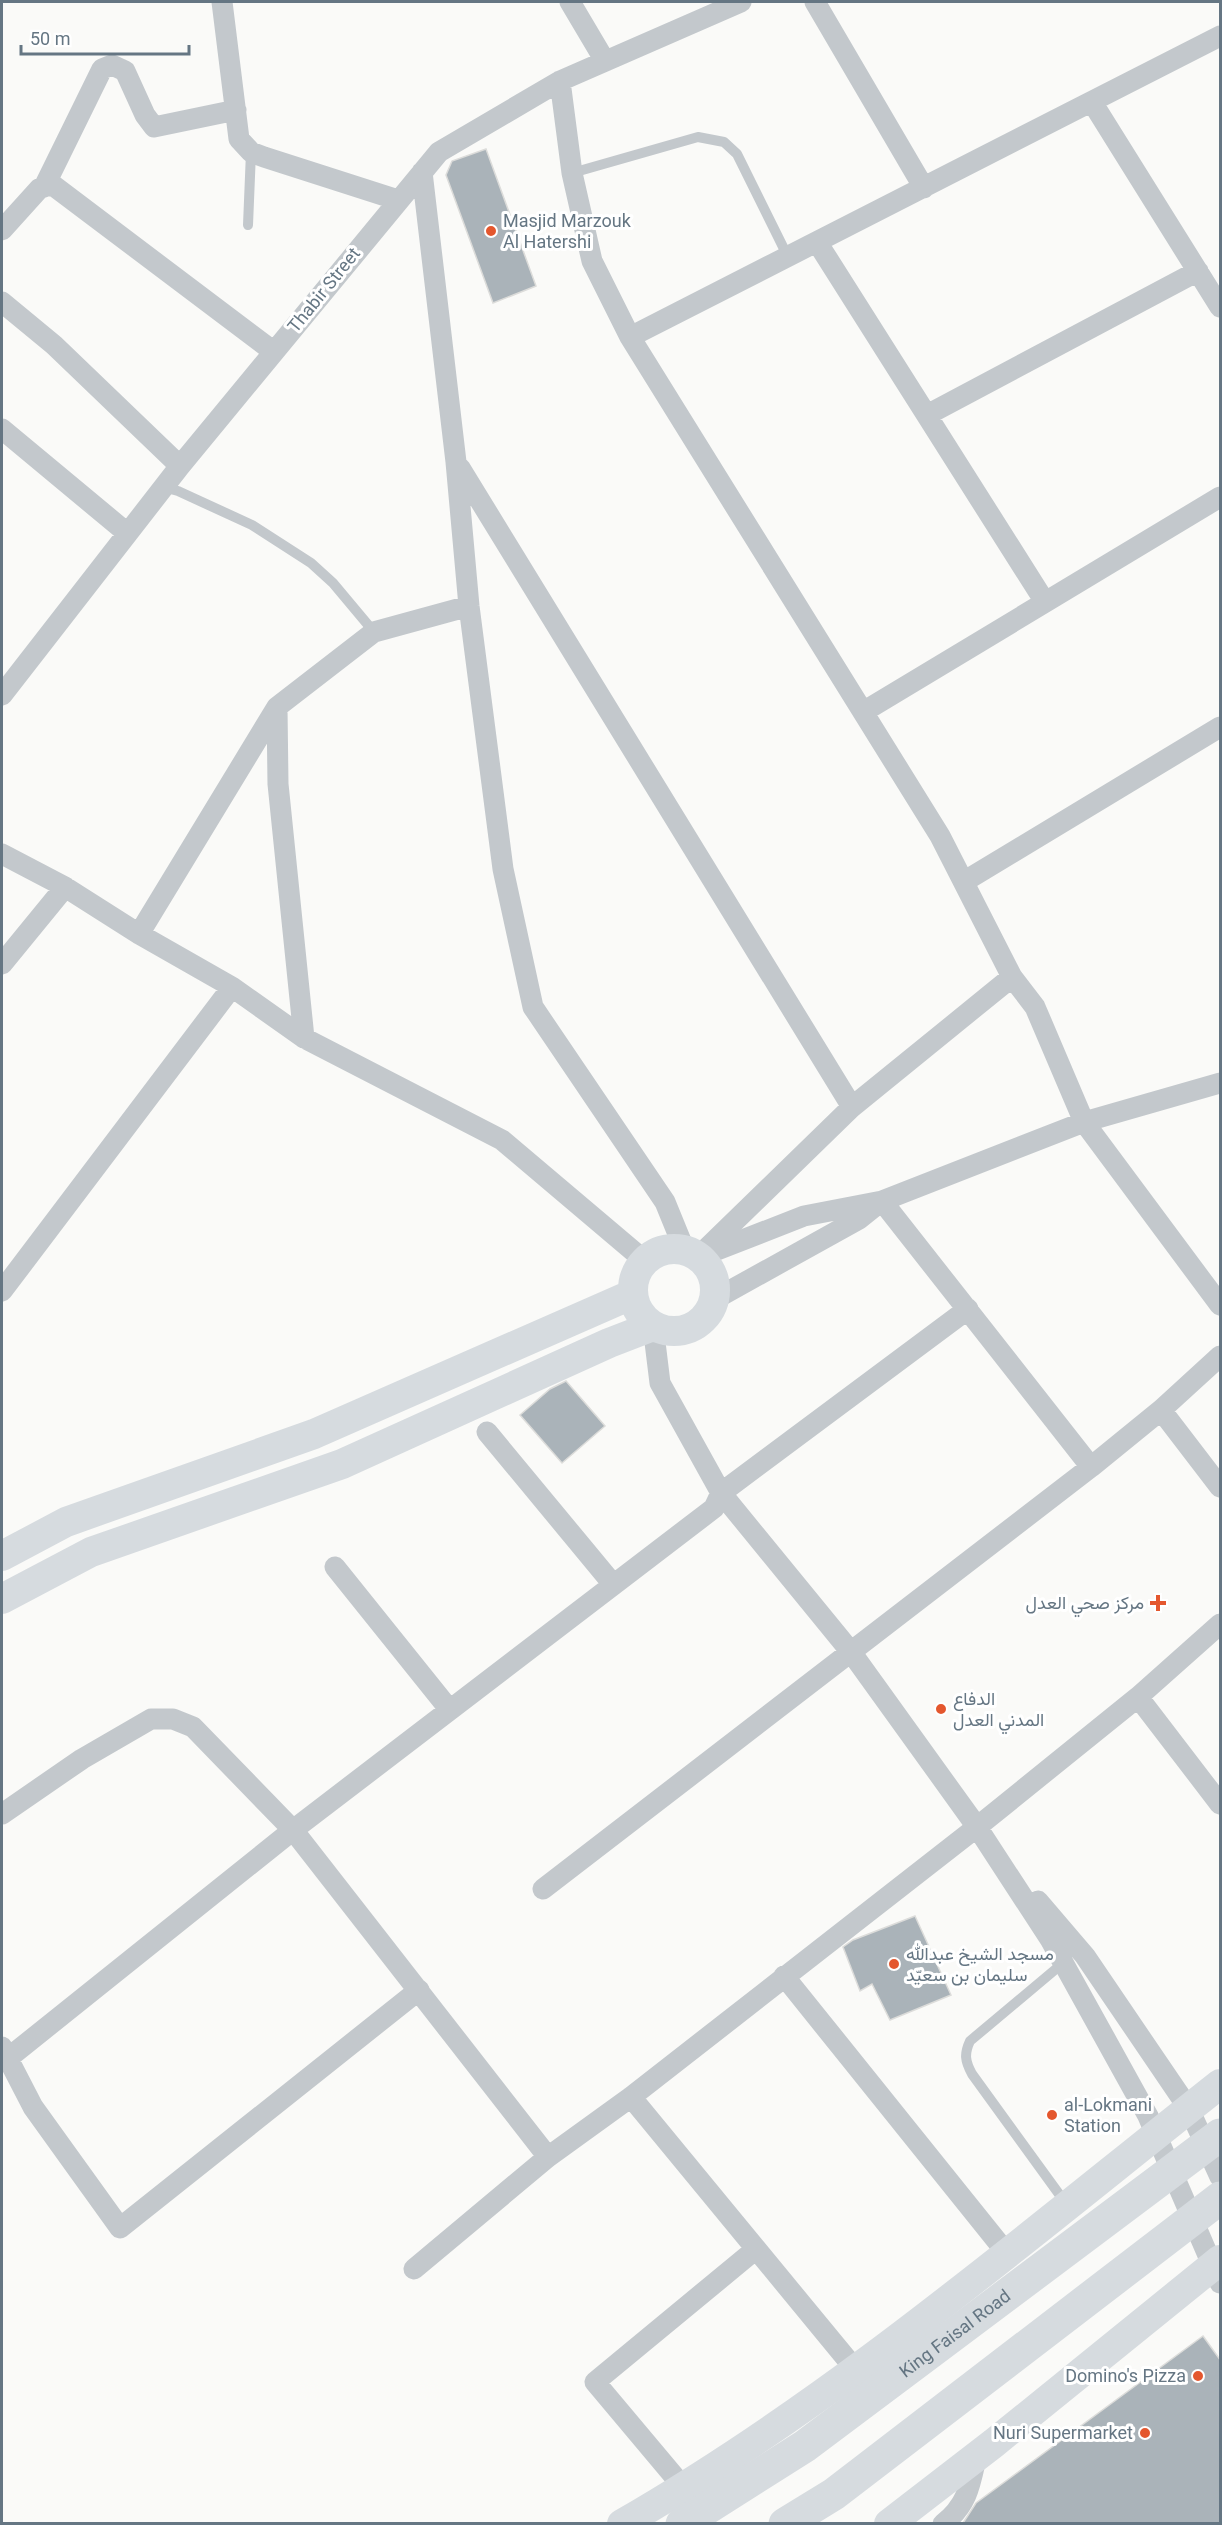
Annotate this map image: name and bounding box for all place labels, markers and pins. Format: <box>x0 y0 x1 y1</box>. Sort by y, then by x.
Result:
place label: Masjid Marzouk Al Hatershi <box>503 210 632 252</box>
marker: Masjid Marzouk Al Hatershi <box>484 224 498 238</box>
place label: مركز صحي العدل <box>1025 1592 1144 1618</box>
marker: مركز صحي العدل <box>1149 1594 1167 1612</box>
place label: الدفاع المدني العدل <box>953 1688 1044 1735</box>
marker: الدفاع المدني العدل <box>934 1702 948 1716</box>
place label: مسجد الشيخ عبدالله سليمان بن سعيّد <box>906 1943 1054 1986</box>
marker: مسجد الشيخ عبدالله سليمان بن سعيّد <box>887 1957 901 1971</box>
place label: al-Lokmani Station <box>1064 2094 1152 2136</box>
marker: al-Lokmani Station <box>1045 2108 1059 2122</box>
place label: Domino's Pizza <box>1065 2365 1186 2386</box>
marker: Domino's Pizza <box>1191 2369 1205 2383</box>
place label: Nuri Supermarket <box>993 2422 1133 2443</box>
marker: Nuri Supermarket <box>1138 2426 1152 2440</box>

